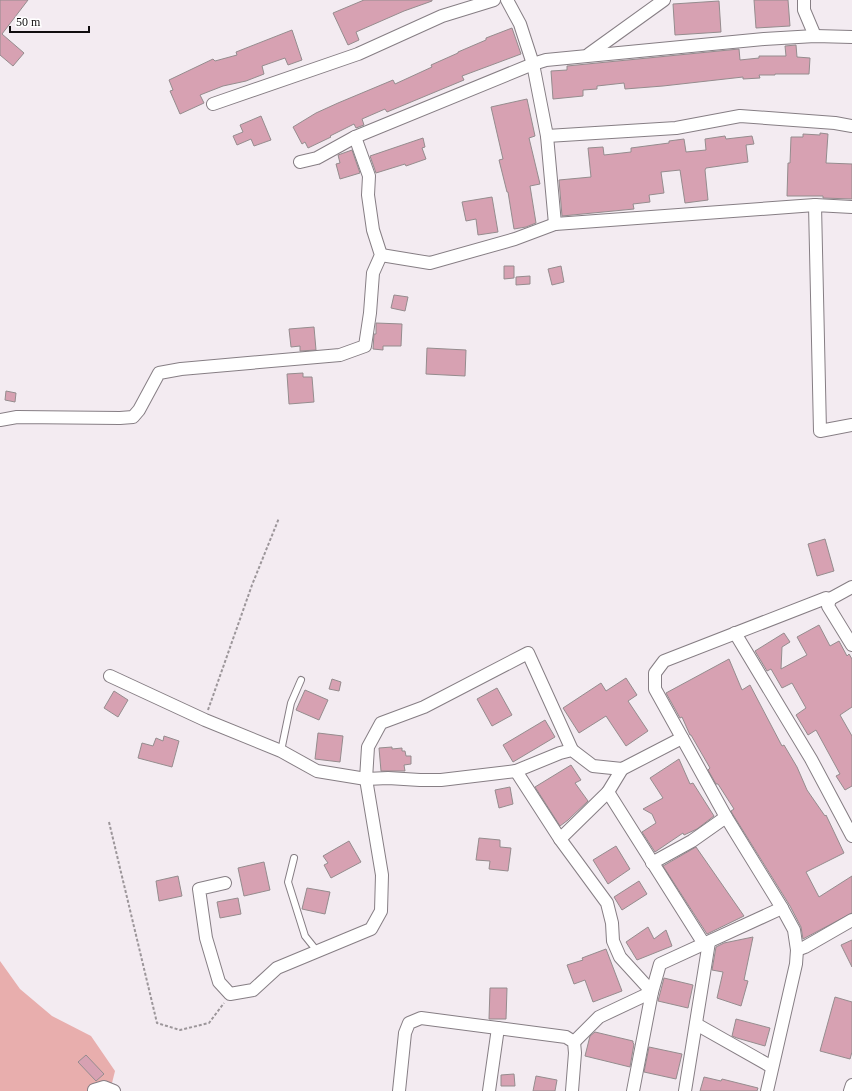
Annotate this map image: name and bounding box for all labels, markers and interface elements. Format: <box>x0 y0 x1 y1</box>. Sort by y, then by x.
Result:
scale bar <box>10 8 89 34</box>
text: 50 m <box>16 15 41 29</box>

